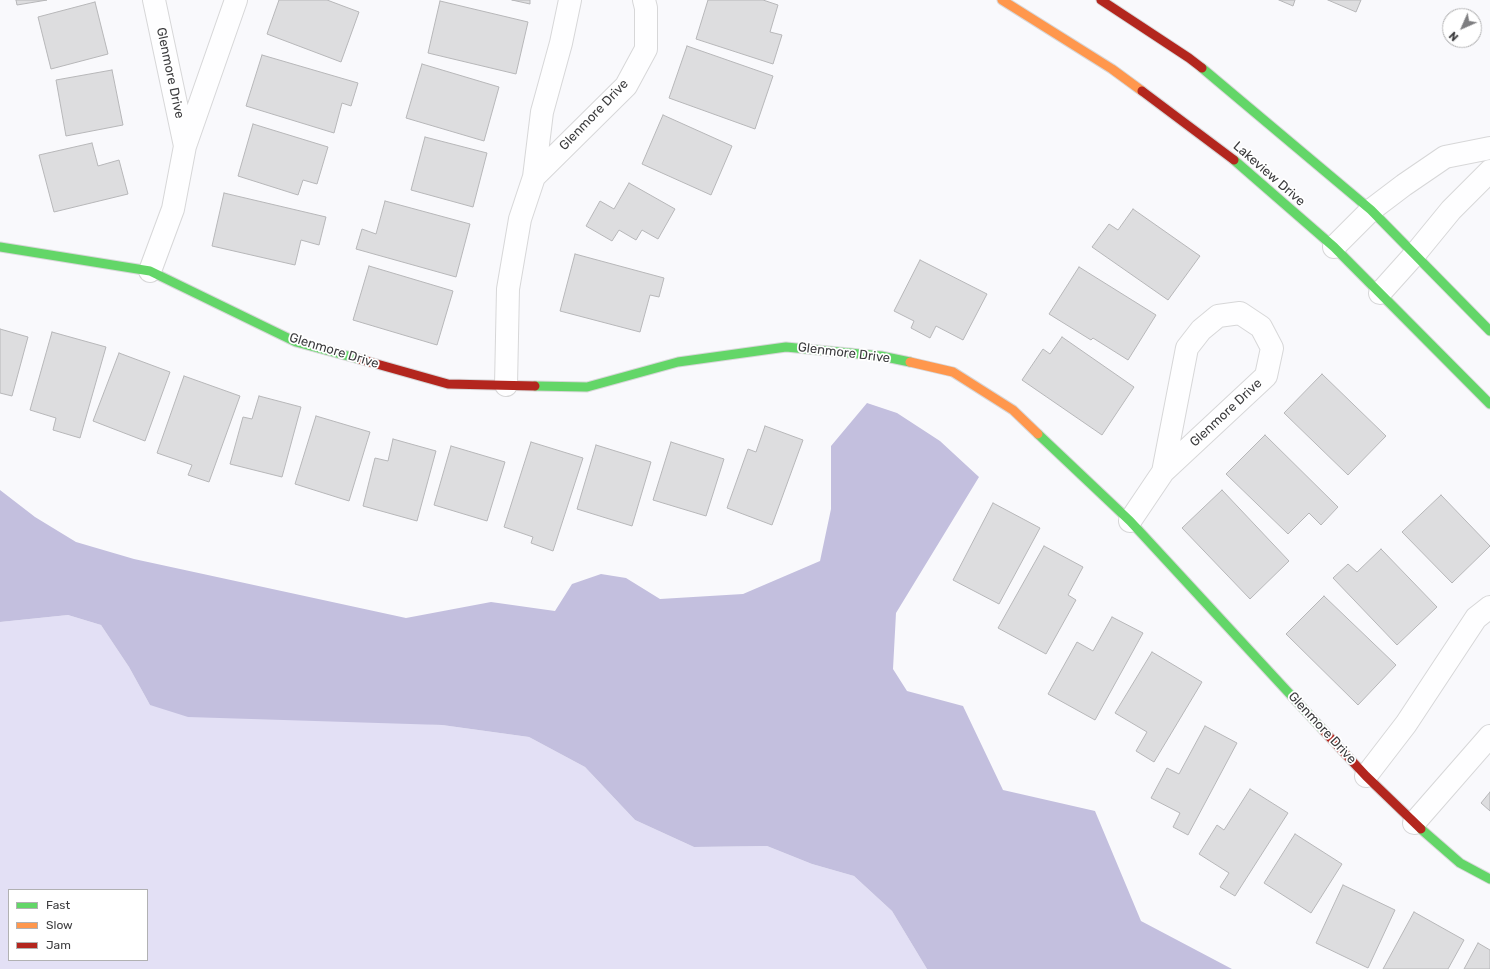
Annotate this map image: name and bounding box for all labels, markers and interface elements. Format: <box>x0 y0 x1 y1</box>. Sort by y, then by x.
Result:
north arrow <box>1442 8 1482 48</box>
street label: Glenmore Drive <box>153 26 187 120</box>
text: N <box>1446 29 1461 44</box>
street label: Glenmore Drive <box>556 76 632 154</box>
street label: Lakeview Drive <box>1230 139 1308 209</box>
street label: Glenmore Drive <box>287 330 381 372</box>
street label: Glenmore Drive <box>797 340 891 366</box>
street label: Glenmore Drive <box>1187 376 1265 450</box>
street label: Glenmore Drive <box>1285 689 1359 767</box>
legend <box>8 889 148 961</box>
text: Fast <box>46 898 70 912</box>
text: Slow <box>46 918 73 932</box>
text: Jam <box>46 938 71 952</box>

